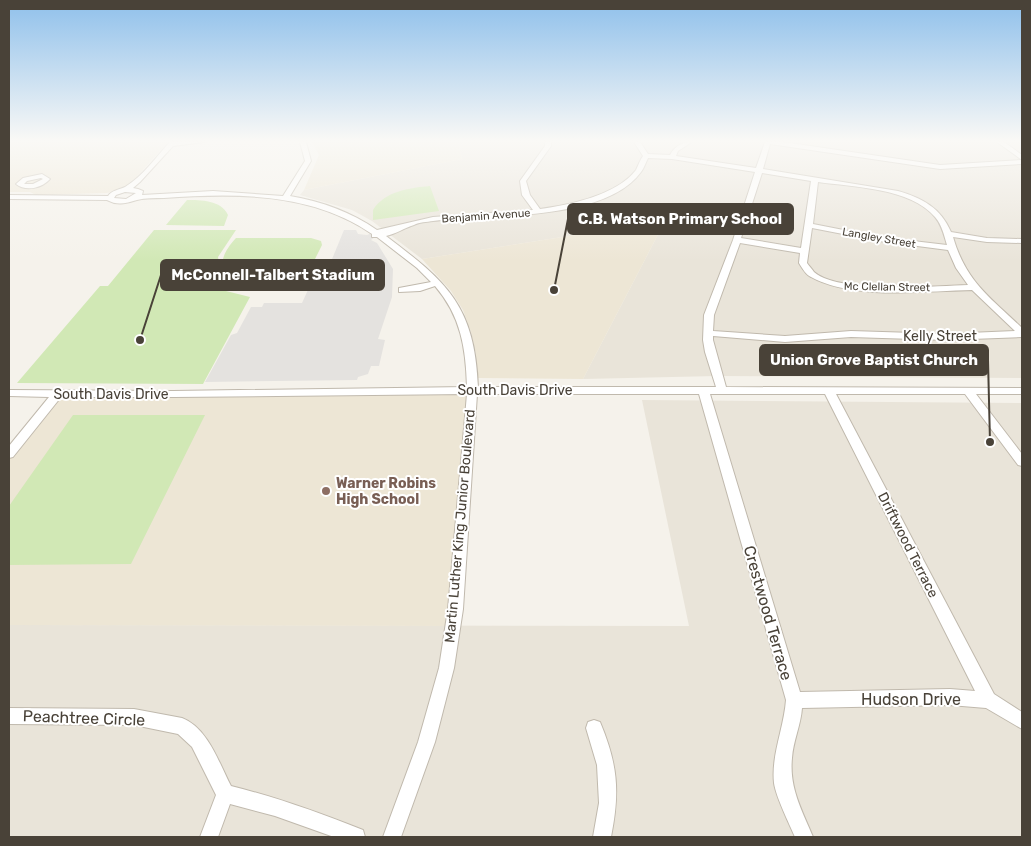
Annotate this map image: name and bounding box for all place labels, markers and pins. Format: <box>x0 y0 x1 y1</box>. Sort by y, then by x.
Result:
callout: C.B. Watson Primary School <box>568 204 793 234</box>
callout: McConnell-Talbert Stadium <box>161 260 384 290</box>
callout: Union Grove Baptist Church <box>760 345 988 375</box>
place label: Warner Robins High School <box>336 475 436 508</box>
marker: Warner Robins High School <box>320 485 332 497</box>

